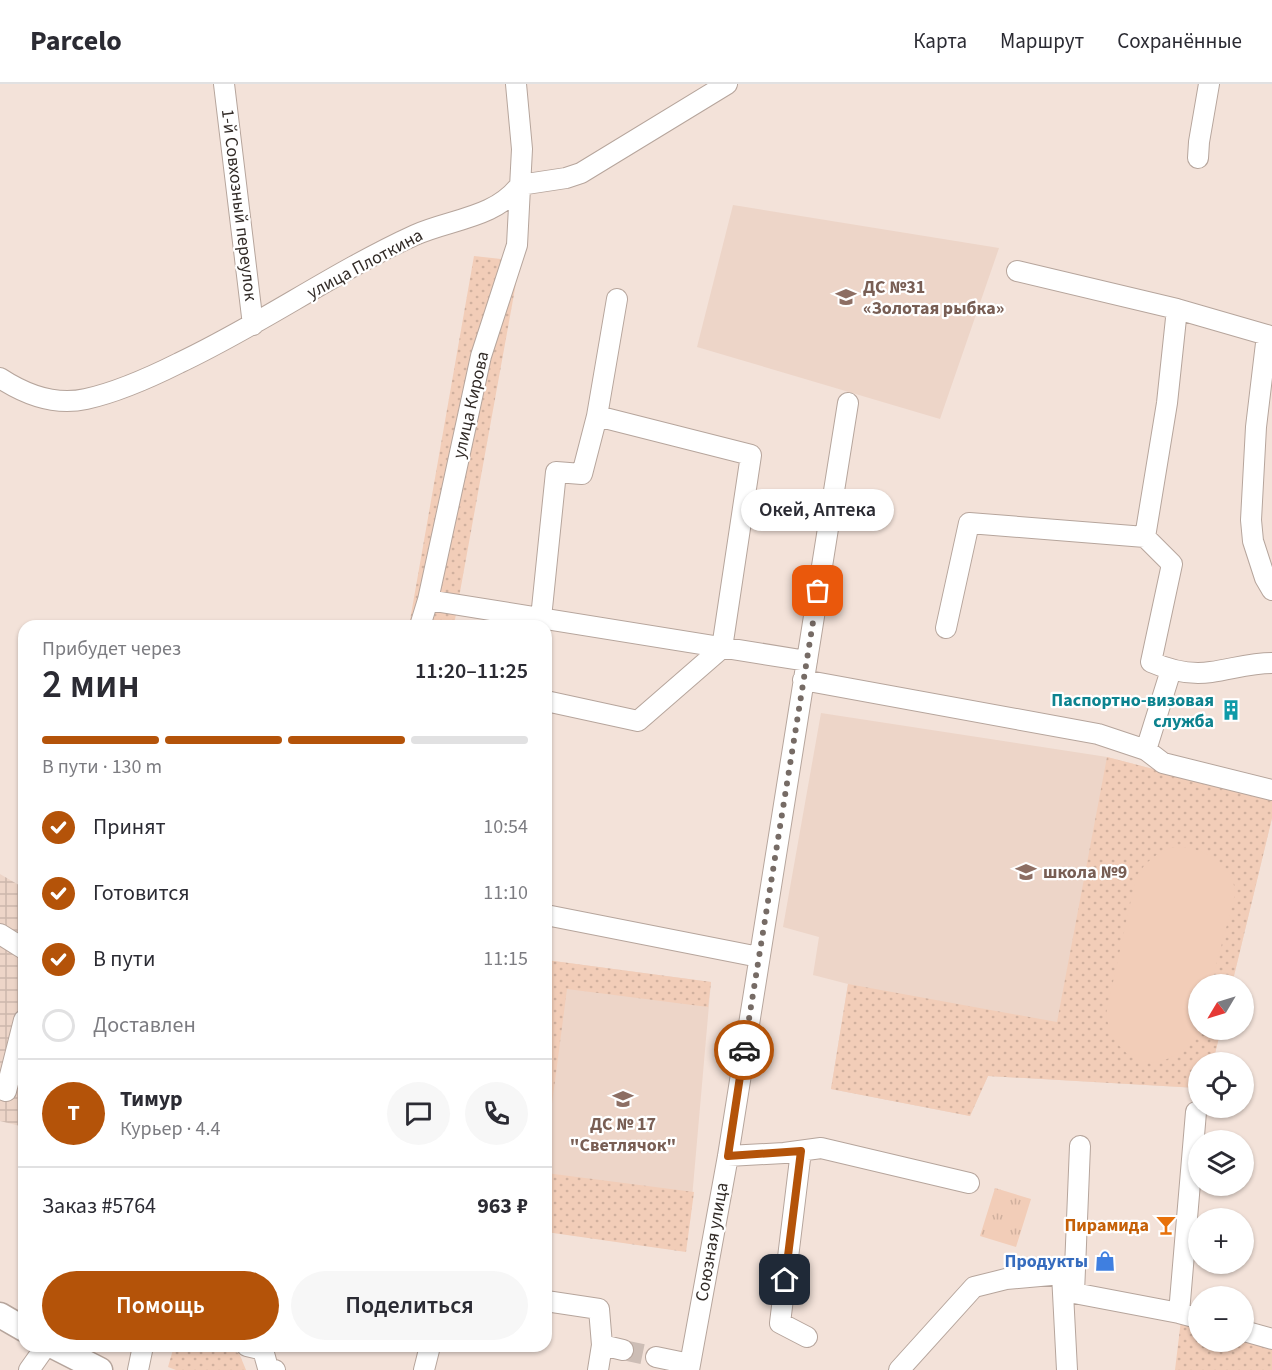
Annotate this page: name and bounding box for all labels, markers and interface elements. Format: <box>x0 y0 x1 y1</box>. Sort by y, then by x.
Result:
text: Parcelo <box>30 21 122 61</box>
text: Карта <box>913 26 967 56</box>
text: Маршрут <box>1000 26 1084 56</box>
text: Сохранённые <box>1117 26 1242 56</box>
street label: 1-й Совхозный переулок <box>215 108 263 303</box>
street label: улица Плоткина <box>303 223 427 305</box>
place label: ДС №31 «Золотая рыбка» <box>863 275 1004 321</box>
school or university icon: ДС №31 «Золотая рыбка» <box>834 285 858 309</box>
street label: улица Кирова <box>447 349 495 461</box>
callout: Окей, Аптека <box>742 489 894 531</box>
text: Окей, Аптека <box>759 496 876 524</box>
pin <box>792 565 843 616</box>
icon: bag <box>801 574 834 607</box>
text: Прибудет через <box>42 635 181 663</box>
text: 11:20–11:25 <box>415 655 528 687</box>
text: 2 мин <box>42 657 140 713</box>
place label: Паспортно-визовая служба <box>1051 688 1214 734</box>
building icon: Паспортно-визовая служба <box>1219 698 1243 722</box>
text: В пути · 130 m <box>42 753 162 781</box>
icon: check <box>42 811 75 844</box>
text: Принят <box>93 811 166 843</box>
text: 10:54 <box>483 813 528 841</box>
school or university icon: школа №9 <box>1014 860 1038 884</box>
place label: школа №9 <box>1043 860 1127 885</box>
icon: check <box>42 877 75 910</box>
text: Готовится <box>93 877 190 909</box>
text: 11:10 <box>483 879 528 907</box>
icon: check <box>42 943 75 976</box>
text: В пути <box>93 943 155 975</box>
text: 11:15 <box>483 945 528 973</box>
north arrow <box>1188 974 1254 1040</box>
map controls <box>1188 974 1254 1352</box>
text: Доставлен <box>93 1009 196 1041</box>
courier <box>714 1020 774 1080</box>
icon: car <box>728 1034 761 1067</box>
button: locate <box>1188 1052 1254 1118</box>
button: chat <box>387 1082 450 1145</box>
button: phone <box>465 1082 528 1145</box>
text: Тимур <box>120 1083 183 1115</box>
school or university icon: ДС № 17 "Светлячок" <box>611 1087 635 1111</box>
text: Т <box>67 1097 80 1129</box>
place label: ДС № 17 "Светлячок" <box>570 1112 676 1158</box>
text: Курьер · 4.4 <box>120 1115 220 1143</box>
button: layers <box>1188 1130 1254 1196</box>
street label: Союзная улица <box>689 1181 735 1303</box>
text: Заказ #5764 <box>42 1190 156 1222</box>
text: 963 ₽ <box>477 1190 528 1222</box>
button: + <box>1188 1208 1254 1274</box>
place label: Пирамида <box>1064 1213 1149 1238</box>
bar icon: Пирамида <box>1154 1213 1178 1237</box>
place label: Продукты <box>1004 1249 1088 1274</box>
shop icon: Продукты <box>1093 1249 1117 1273</box>
pin <box>759 1254 810 1305</box>
icon: home <box>768 1263 801 1296</box>
button: Помощь <box>42 1271 279 1340</box>
button: Поделиться <box>291 1271 528 1340</box>
button: − <box>1188 1286 1254 1352</box>

